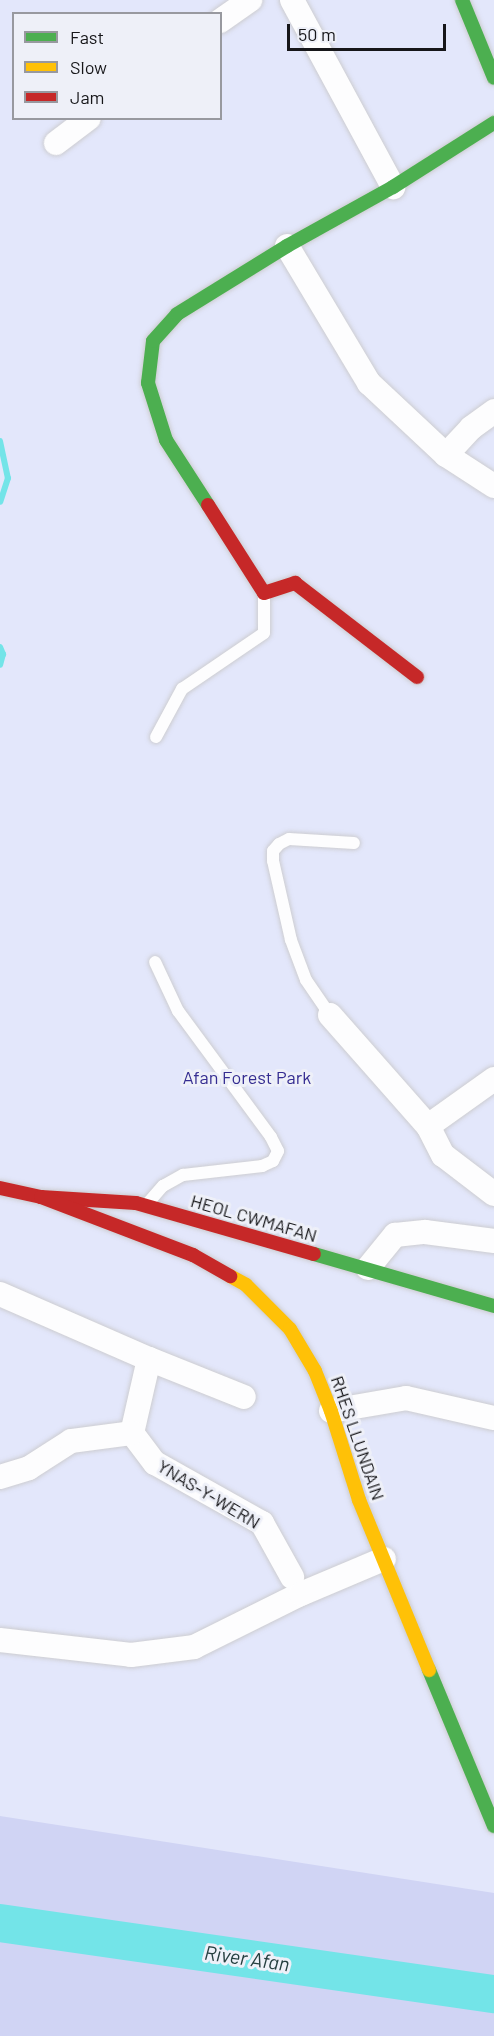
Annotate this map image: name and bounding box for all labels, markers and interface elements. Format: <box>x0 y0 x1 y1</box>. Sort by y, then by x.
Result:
legend <box>12 12 222 120</box>
scale bar <box>290 12 449 50</box>
text: 50 m <box>298 23 336 45</box>
text: Fast <box>70 26 104 48</box>
text: Slow <box>70 56 107 78</box>
text: Jam <box>70 86 104 108</box>
park label: Afan Forest Park <box>183 1066 311 1088</box>
street label: HEOL CWMAFAN <box>188 1190 320 1246</box>
street label: RHES LLUNDAIN <box>327 1373 389 1503</box>
street label: YNAS-Y-WERN <box>154 1455 264 1533</box>
water label: River Afan <box>203 1940 291 1976</box>

